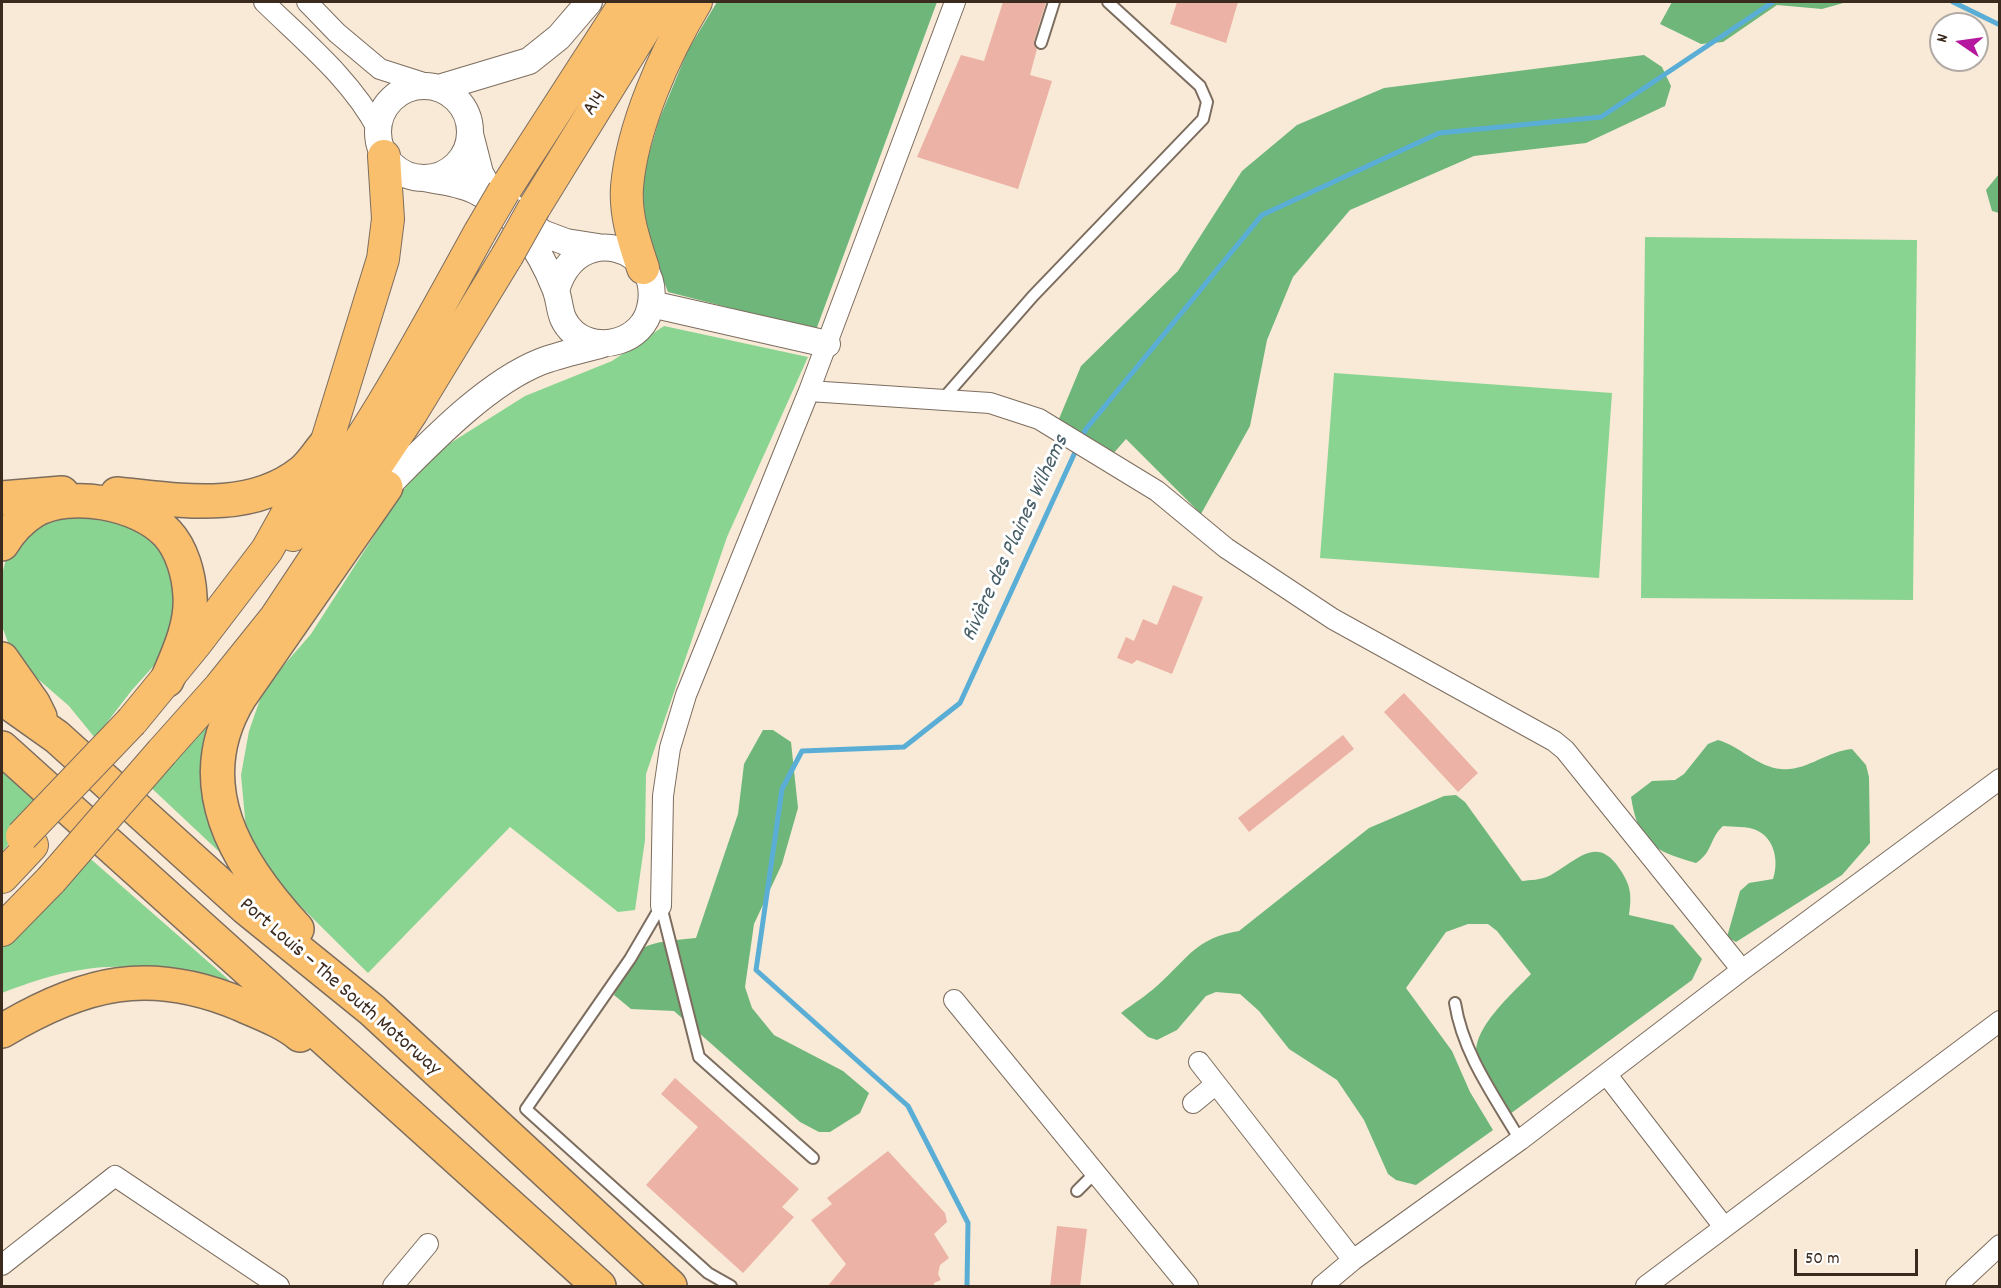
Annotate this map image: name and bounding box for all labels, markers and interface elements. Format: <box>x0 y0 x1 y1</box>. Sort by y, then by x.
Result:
north arrow <box>1929 12 1989 72</box>
text: N <box>1931 32 1955 45</box>
street label: A14 <box>579 87 613 121</box>
water label: Rivière des Plaines Wilhems <box>958 432 1076 646</box>
street label: Port Louis – The South Motorway <box>233 893 445 1083</box>
scale bar <box>1797 1237 1922 1275</box>
text: 50 m <box>1805 1247 1840 1272</box>

